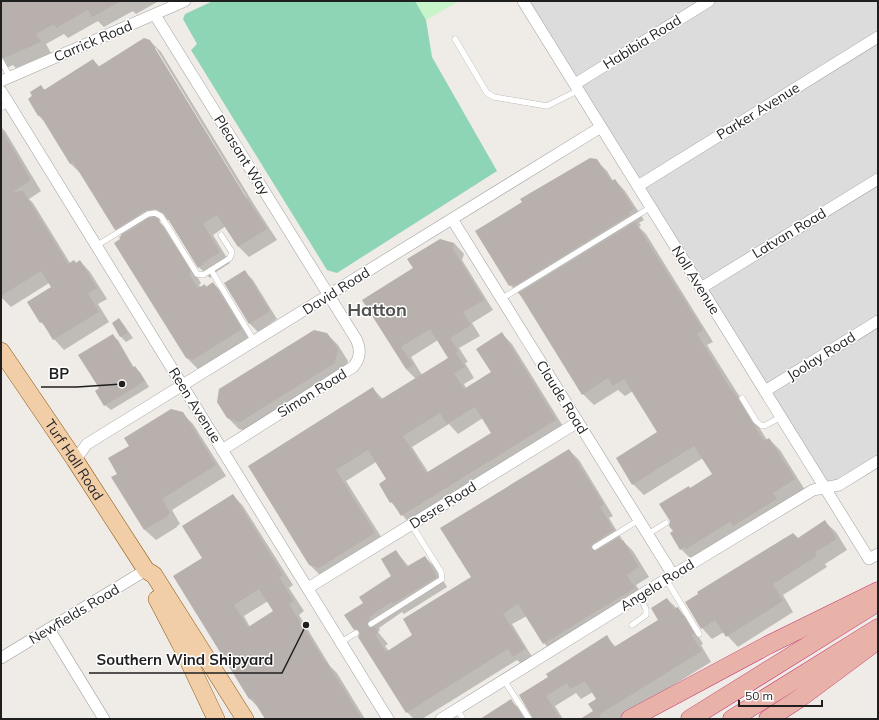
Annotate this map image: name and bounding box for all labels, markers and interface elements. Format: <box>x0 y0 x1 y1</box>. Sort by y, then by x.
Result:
street label: Habibia Road <box>600 11 684 73</box>
street label: Carrick Road <box>51 16 135 66</box>
street label: Parker Avenue <box>713 78 803 144</box>
street label: Pleasant Way <box>210 112 274 199</box>
street label: Latvan Road <box>749 204 829 262</box>
street label: Noll Avenue <box>668 242 724 318</box>
street label: David Road <box>299 263 373 319</box>
district label: Hatton <box>347 298 407 321</box>
street label: Joolay Road <box>783 328 859 384</box>
street label: Claude Road <box>532 357 592 437</box>
callout: BP <box>41 360 77 387</box>
text: BP <box>49 364 69 383</box>
street label: Reen Avenue <box>165 364 225 446</box>
street label: Simon Road <box>274 365 350 421</box>
street label: Turf Hall Road <box>41 416 107 503</box>
street label: Desre Road <box>406 477 480 533</box>
street label: Angela Road <box>617 555 697 615</box>
street label: Newfields Road <box>25 580 123 648</box>
callout: Southern Wind Shipyard <box>89 646 282 673</box>
text: Southern Wind Shipyard <box>97 650 273 669</box>
scale bar <box>739 682 822 708</box>
text: 50 m <box>745 688 773 703</box>

